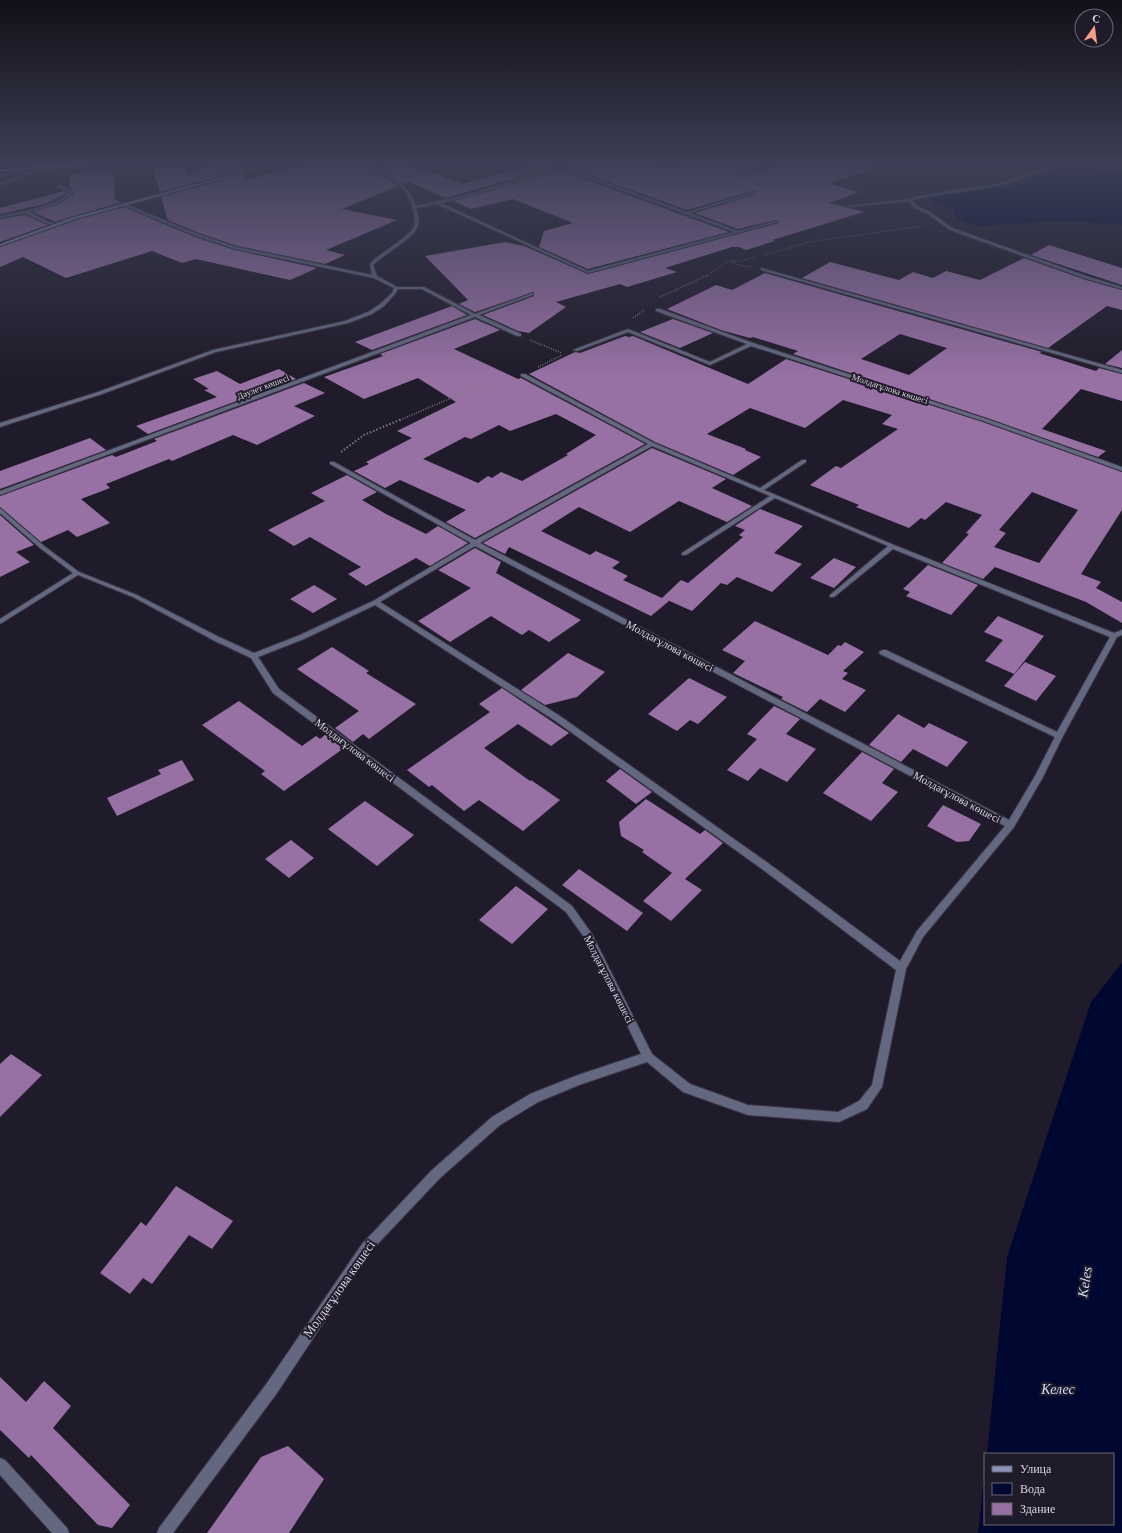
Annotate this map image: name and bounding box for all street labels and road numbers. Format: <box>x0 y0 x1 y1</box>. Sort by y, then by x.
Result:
street label: Дәулет көшесі <box>235 372 291 402</box>
street label: Молдағұлова көшесі <box>851 372 930 406</box>
street label: Молдағұлова көшесі <box>624 618 716 674</box>
street label: Молдағұлова көшесі <box>313 716 397 784</box>
street label: Молдағұлова көшесі <box>911 769 1003 825</box>
street label: Молдағұлова көшесі <box>582 933 636 1025</box>
street label: Молдағұлова көшесі <box>300 1237 378 1340</box>

